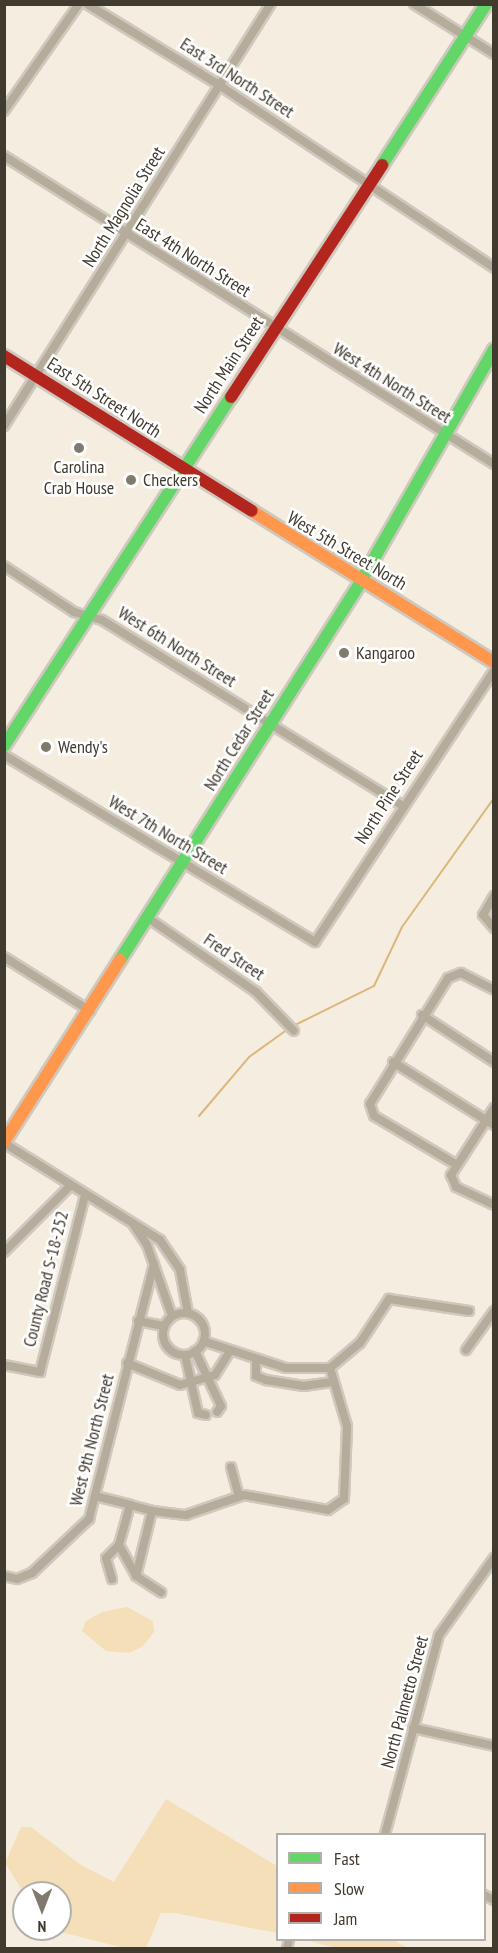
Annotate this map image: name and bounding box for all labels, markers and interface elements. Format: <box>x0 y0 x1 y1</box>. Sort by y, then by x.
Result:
street label: East 3rd North Street <box>176 33 298 123</box>
street label: North Magnolia Street <box>78 143 170 271</box>
street label: East 4th North Street <box>132 214 254 302</box>
street label: North Main Street <box>190 313 268 417</box>
street label: West 4th North Street <box>329 338 455 428</box>
street label: East 5th Street North <box>43 353 165 443</box>
marker: Carolina Crab House <box>72 441 86 455</box>
place label: Carolina Crab House <box>44 457 114 500</box>
place label: Checkers <box>143 469 198 491</box>
marker: Checkers <box>124 473 138 487</box>
street label: West 5th Street North <box>283 507 411 595</box>
street label: West 6th North Street <box>114 602 240 692</box>
place label: Kangaroo <box>356 642 415 664</box>
marker: Kangaroo <box>337 646 351 660</box>
street label: North Cedar Street <box>199 685 279 795</box>
place label: Wendy's <box>58 736 108 758</box>
marker: Wendy's <box>39 740 53 754</box>
street label: North Pine Street <box>351 746 427 848</box>
street label: West 7th North Street <box>105 791 231 879</box>
street label: Fred Street <box>199 929 269 985</box>
street label: County Road S-18-252 <box>19 1209 73 1349</box>
street label: West 9th North Street <box>65 1372 119 1508</box>
street label: North Palmetto Street <box>377 1633 433 1771</box>
legend <box>276 1833 486 1941</box>
text: Fast <box>334 1847 360 1870</box>
text: Slow <box>334 1877 364 1900</box>
north arrow <box>12 1881 72 1941</box>
text: Jam <box>334 1907 357 1930</box>
text: N <box>38 1917 46 1937</box>

